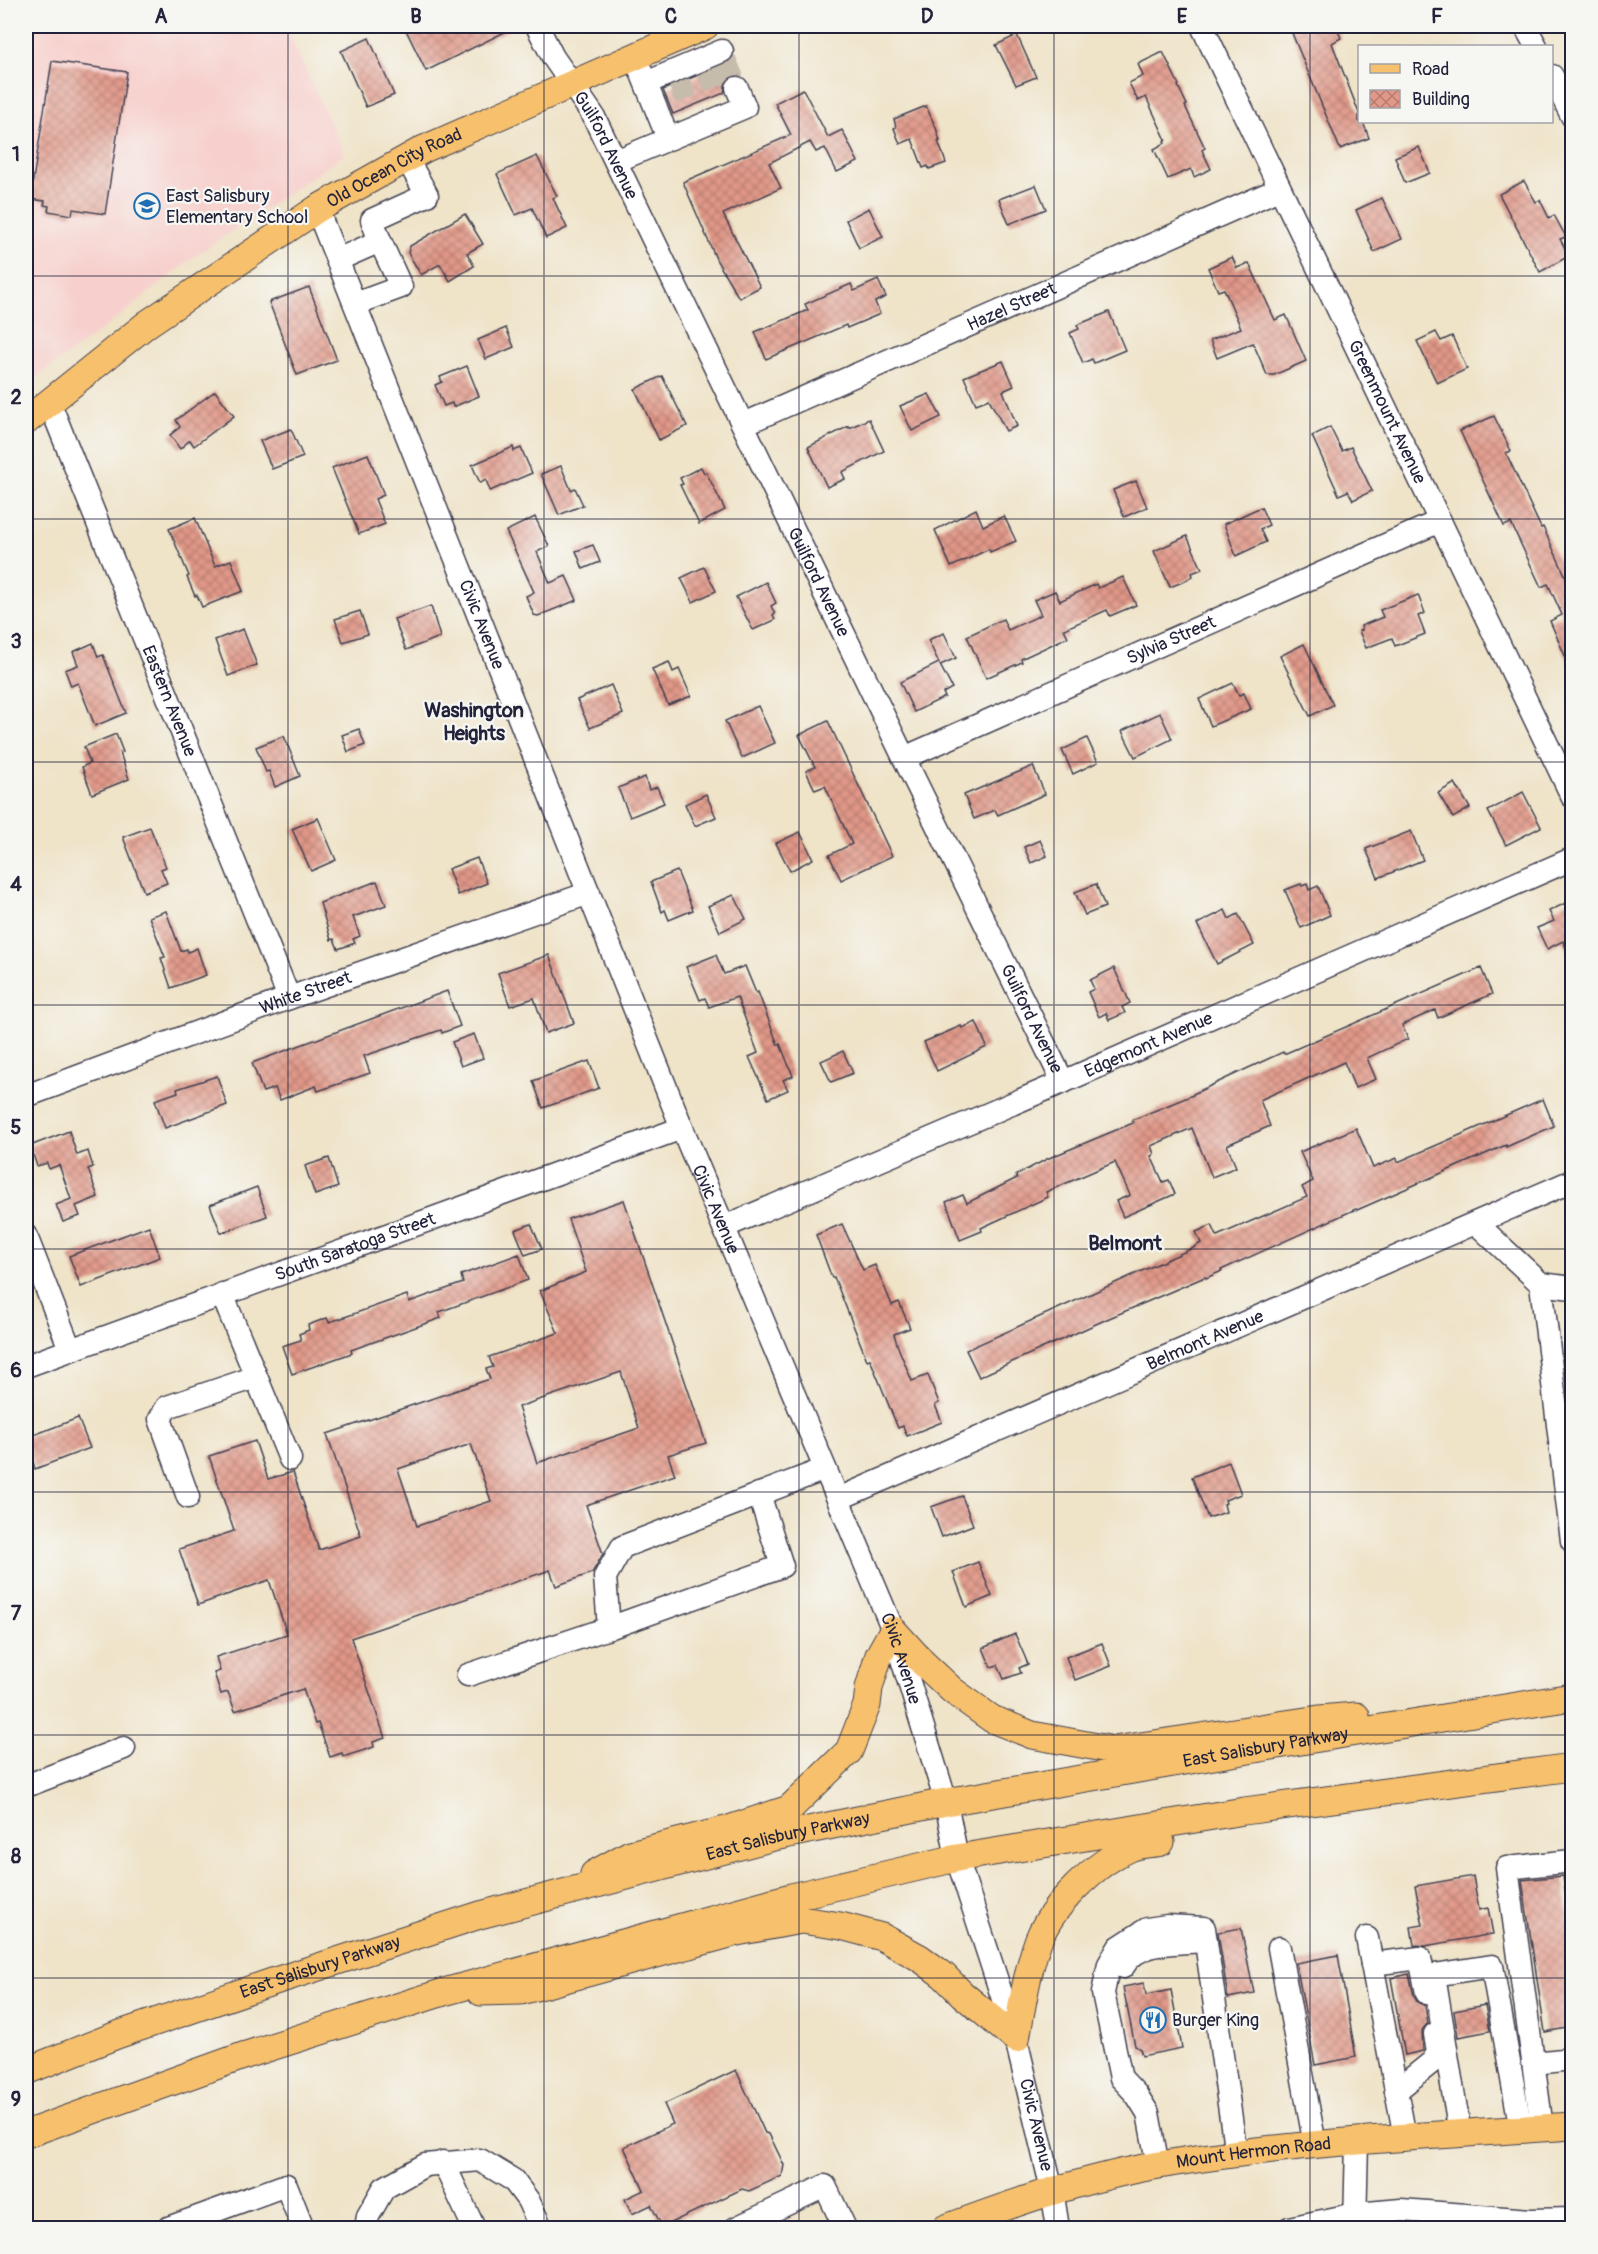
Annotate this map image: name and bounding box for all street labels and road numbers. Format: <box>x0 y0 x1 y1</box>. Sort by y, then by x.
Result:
street label: Guilford Avenue <box>568 87 643 203</box>
street label: Old Ocean City Road <box>323 123 466 213</box>
street label: Hazel Street <box>963 277 1060 337</box>
street label: Greenmount Avenue <box>1343 336 1431 488</box>
street label: Guilford Avenue <box>782 524 855 641</box>
street label: Civic Avenue <box>453 576 510 673</box>
street label: Sylvia Street <box>1123 610 1220 670</box>
street label: Eastern Avenue <box>136 642 202 760</box>
street label: Guilford Avenue <box>995 961 1068 1077</box>
street label: White Street <box>256 966 355 1020</box>
street label: Edgemont Avenue <box>1081 1007 1217 1083</box>
street label: Civic Avenue <box>687 1161 745 1258</box>
street label: South Saratoga Street <box>272 1207 439 1287</box>
street label: Belmont Avenue <box>1143 1305 1267 1376</box>
street label: Civic Avenue <box>875 1609 926 1707</box>
street label: East Salisbury Parkway <box>1181 1722 1350 1773</box>
street label: East Salisbury Parkway <box>704 1807 872 1867</box>
street label: East Salisbury Parkway <box>237 1930 403 2004</box>
street label: Civic Avenue <box>1014 2076 1058 2174</box>
street label: Mount Hermon Road <box>1175 2132 1332 2174</box>

